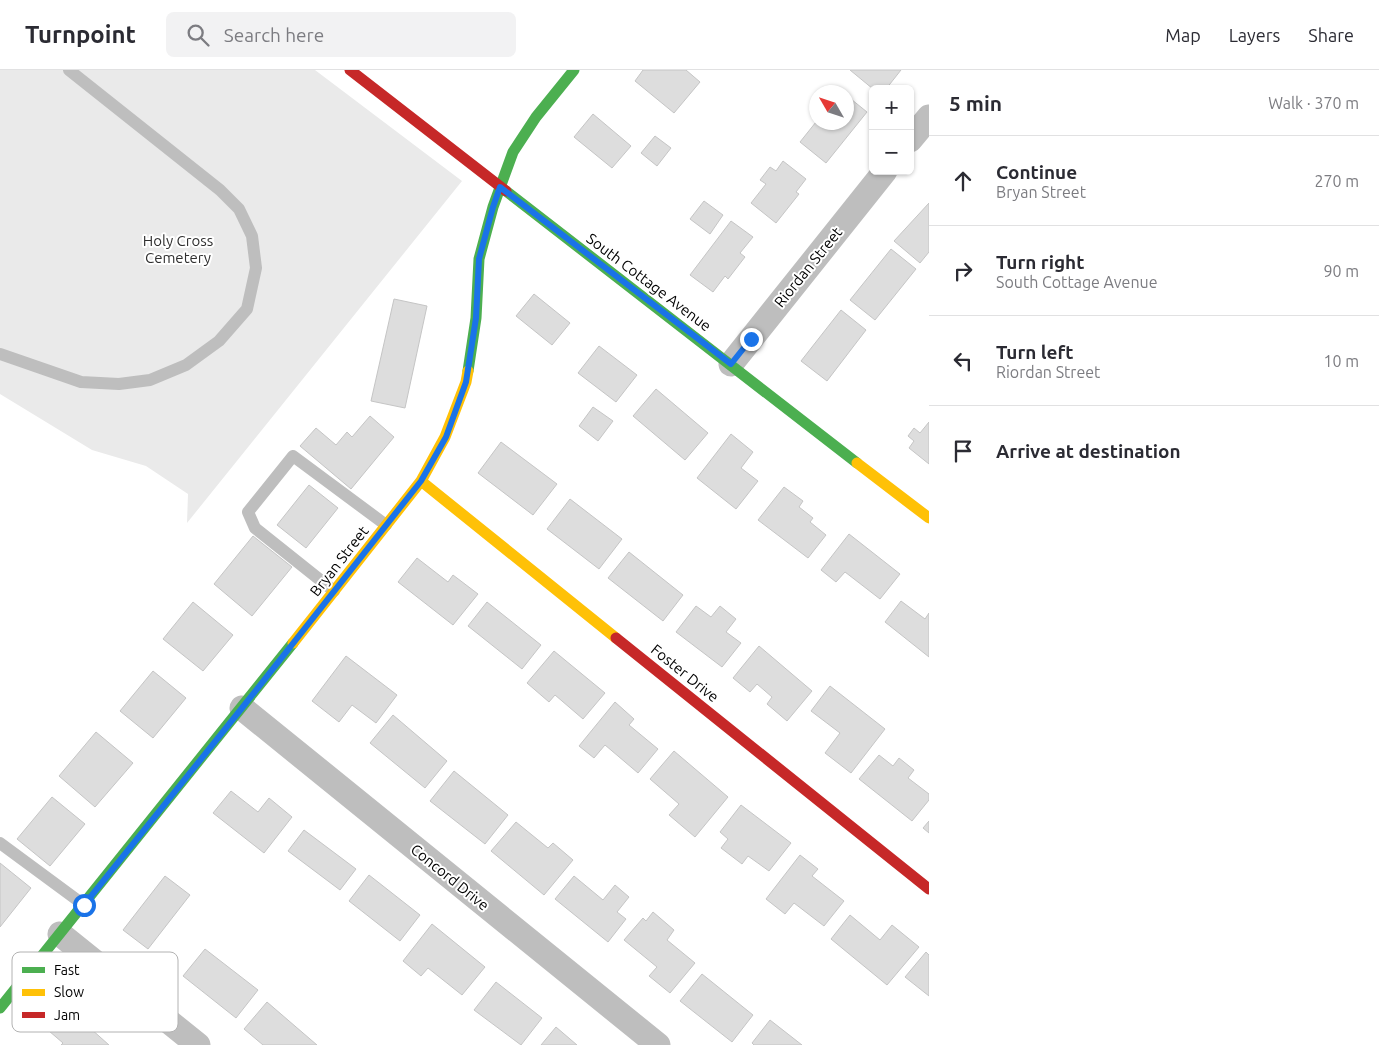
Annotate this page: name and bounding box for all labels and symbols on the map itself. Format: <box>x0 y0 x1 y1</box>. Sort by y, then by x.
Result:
north arrow <box>809 85 854 130</box>
street label: Riordan Street <box>771 224 845 310</box>
street label: South Cottage Avenue <box>583 230 715 334</box>
park label: Holy Cross Cemetery <box>143 232 213 266</box>
route end <box>740 328 763 351</box>
street label: Bryan Street <box>306 522 372 599</box>
street label: Foster Drive <box>648 641 722 705</box>
street label: Concord Drive <box>408 840 492 914</box>
route start <box>73 894 96 917</box>
legend <box>12 952 178 1032</box>
text: Fast <box>54 962 80 978</box>
text: Slow <box>54 984 84 1000</box>
text: Jam <box>54 1007 80 1023</box>

